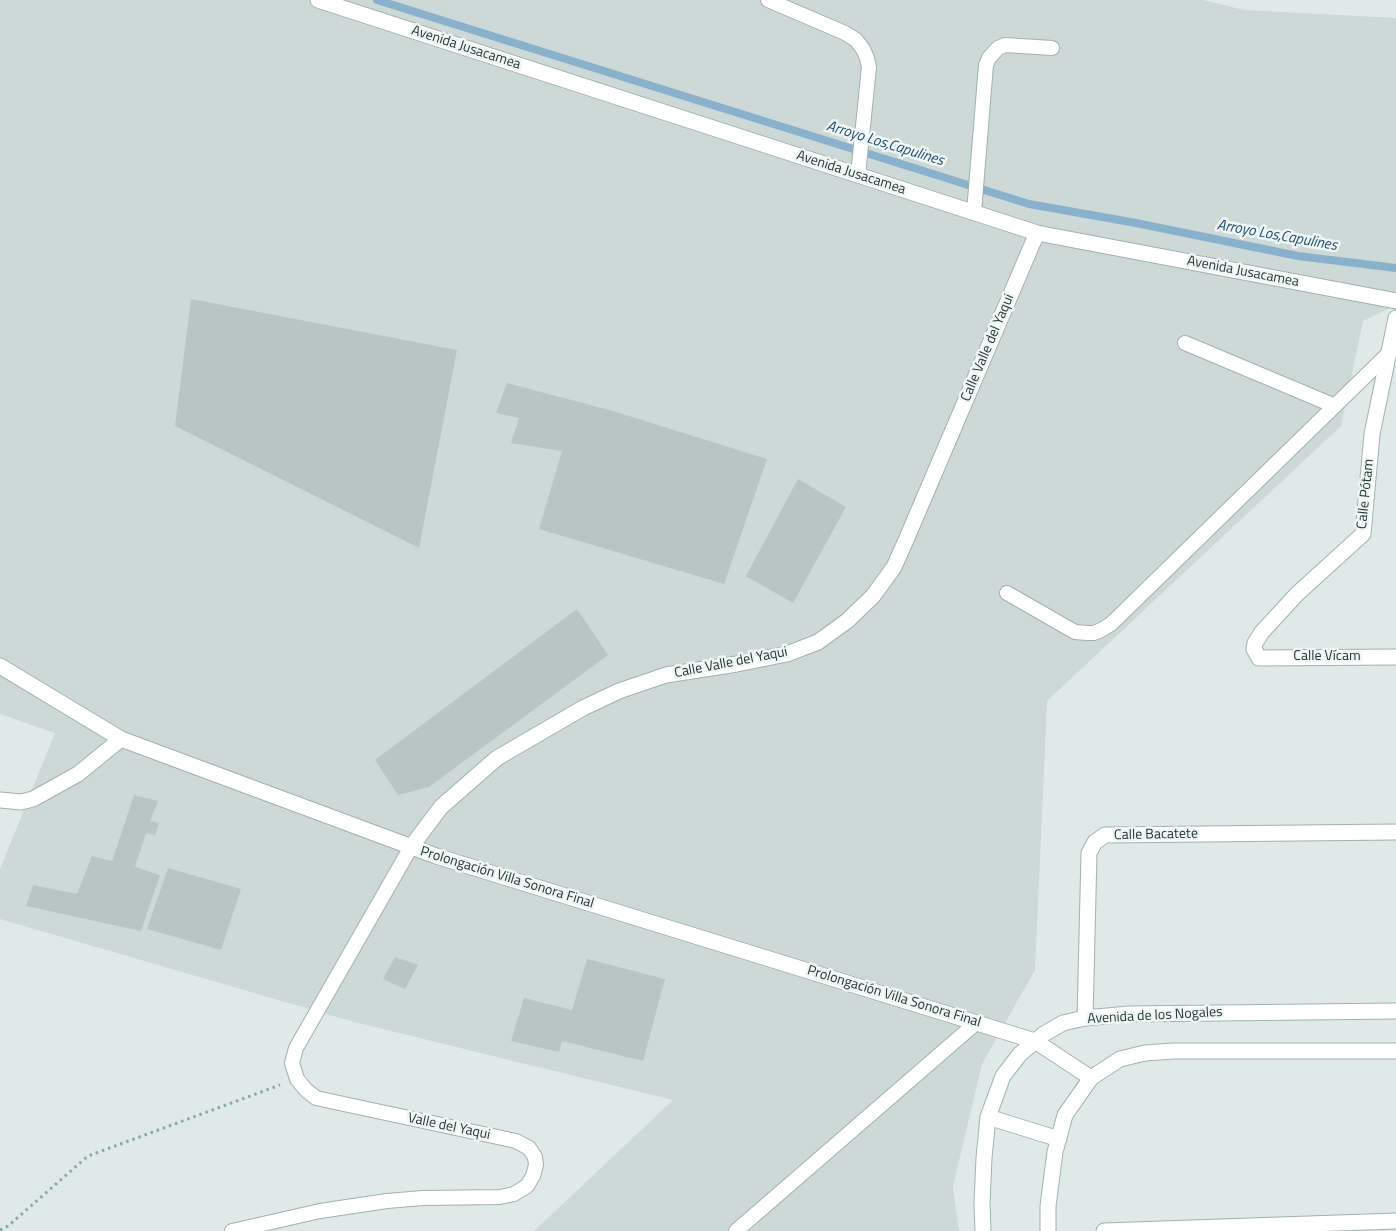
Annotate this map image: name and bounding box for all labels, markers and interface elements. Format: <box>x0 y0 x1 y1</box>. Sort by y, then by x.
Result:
street label: Avenida Jusacamea <box>409 22 523 74</box>
water label: Arroyo Los,Capulines <box>824 118 946 170</box>
street label: Avenida Jusacamea <box>794 147 908 199</box>
water label: Arroyo Los,Capulines <box>1216 217 1338 255</box>
street label: Avenida Jusacamea <box>1186 253 1300 291</box>
street label: Calle Valle del Yaqui <box>958 292 1018 404</box>
street label: Calle Pótam <box>1354 458 1378 530</box>
street label: Calle Valle del Yaqui <box>673 644 789 682</box>
street label: Calle Vícam <box>1293 649 1361 665</box>
street label: Calle Bacatete <box>1114 826 1198 844</box>
street label: Prolongación Villa Sonora Final <box>418 844 596 912</box>
street label: Prolongación Villa Sonora Final <box>805 963 983 1031</box>
street label: Avenida de los Nogales <box>1087 1004 1223 1028</box>
street label: Valle del Yaqui <box>406 1110 492 1144</box>

